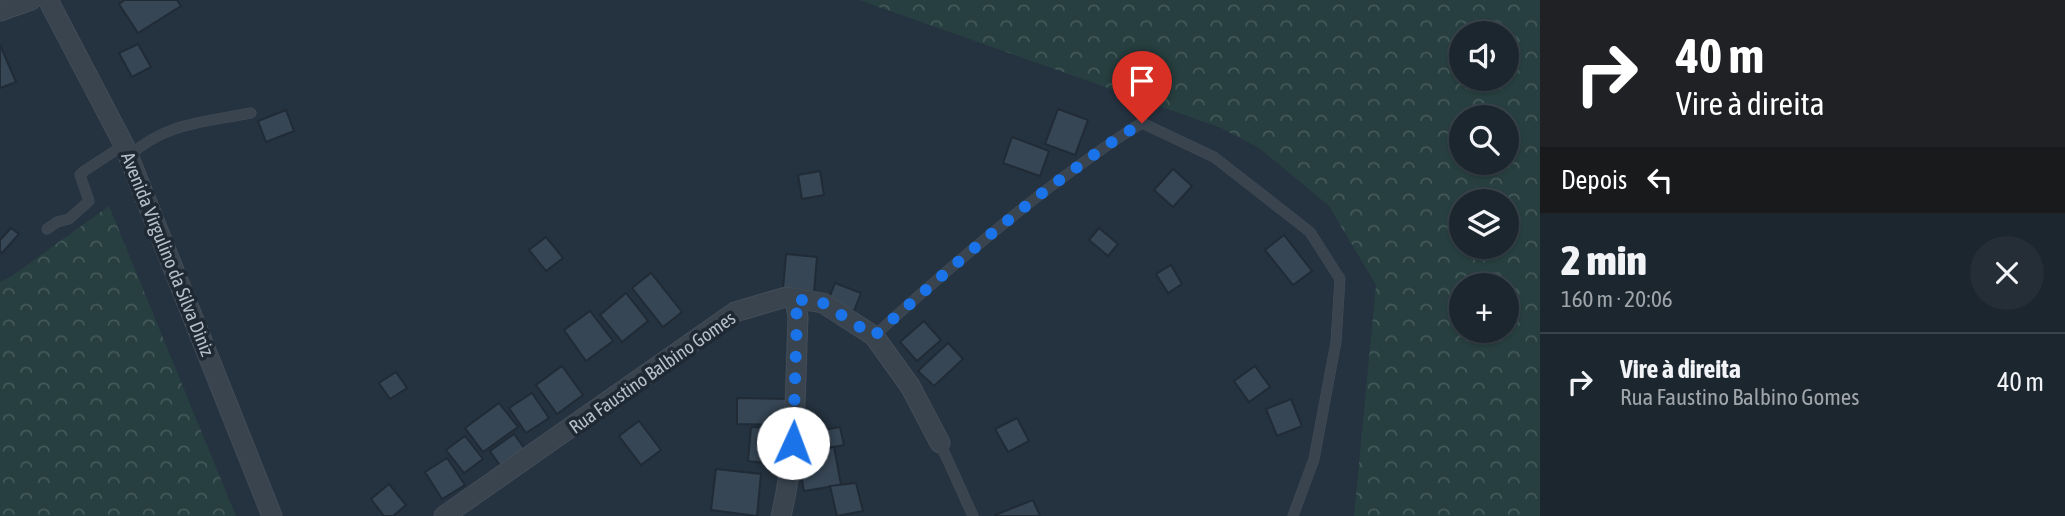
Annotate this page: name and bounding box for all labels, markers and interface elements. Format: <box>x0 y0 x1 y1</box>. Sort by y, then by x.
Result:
map controls <box>1449 21 1519 343</box>
button: sound <box>1449 21 1519 91</box>
text: 40 m <box>1676 27 1764 83</box>
icon: right <box>1561 28 1652 119</box>
pin <box>1112 51 1172 123</box>
icon: arrive <box>1123 62 1161 100</box>
text: Vire à direita <box>1676 85 1825 122</box>
button: search <box>1449 105 1519 175</box>
street label: Avenida Virgulino da Silva Diniz <box>117 149 219 359</box>
icon: left <box>1641 161 1679 199</box>
text: Depois <box>1561 165 1627 195</box>
button: layers <box>1449 189 1519 259</box>
text: 2 min <box>1561 236 1647 284</box>
button: close <box>1970 236 2044 310</box>
button: + <box>1449 273 1519 343</box>
text: 160 m · 20:06 <box>1561 286 1673 312</box>
street label: Rua Faustino Balbino Gomes <box>565 306 740 438</box>
text: Vire à direita <box>1620 354 1741 384</box>
icon: right <box>1561 363 1599 401</box>
text: 40 m <box>1997 367 2044 397</box>
text: Rua Faustino Balbino Gomes <box>1620 384 1859 410</box>
position arrow <box>756 406 830 480</box>

